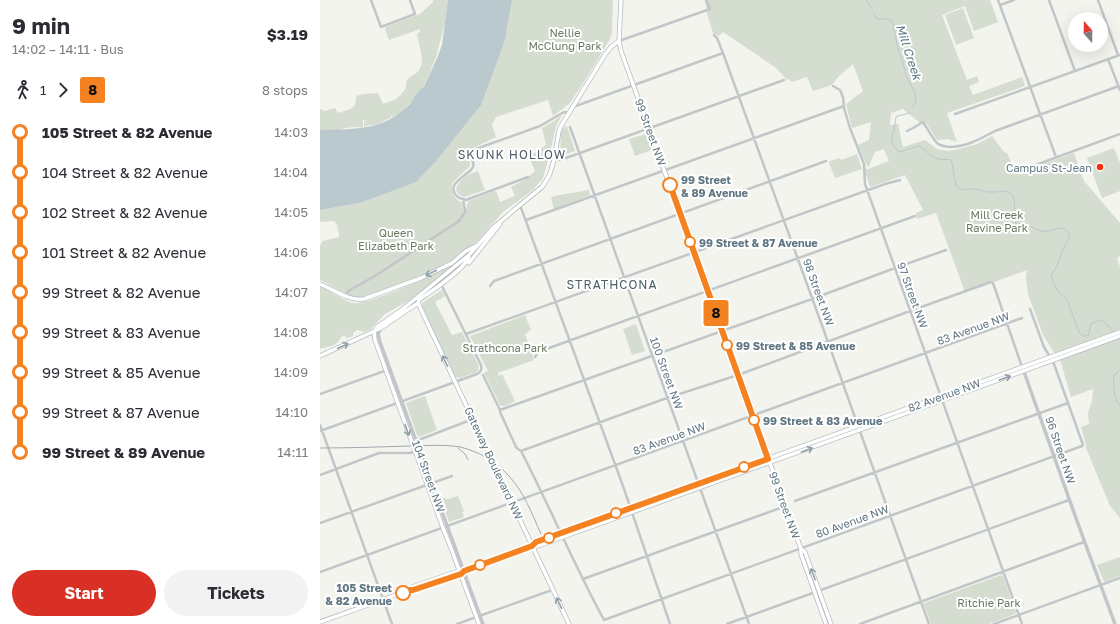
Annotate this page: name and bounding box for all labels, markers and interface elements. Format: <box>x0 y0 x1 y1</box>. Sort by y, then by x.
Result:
text: 9 min <box>12 12 70 39</box>
north arrow <box>1068 12 1108 52</box>
map controls <box>1068 12 1108 52</box>
water label: Mill Creek <box>893 22 925 83</box>
text: $3.19 <box>267 25 308 43</box>
park label: Nellie McClung Park <box>528 26 602 52</box>
text: 14:02 – 14:11 · Bus <box>12 41 124 57</box>
icon: walk <box>12 79 34 101</box>
icon: forward <box>52 79 74 101</box>
text: 8 <box>88 81 97 98</box>
text: 1 <box>40 82 46 98</box>
text: 8 stops <box>262 82 308 98</box>
street label: 99 Street NW <box>633 97 669 168</box>
text: 105 Street & 82 Avenue <box>42 123 212 141</box>
text: 14:03 <box>274 124 308 140</box>
district label: SKUNK HOLLOW <box>458 147 566 162</box>
place label: Campus St-Jean <box>1006 161 1092 174</box>
marker: Campus St-Jean <box>1095 162 1105 172</box>
text: 104 Street & 82 Avenue <box>42 163 208 181</box>
text: 14:04 <box>274 164 308 180</box>
place label: 99 Street & 89 Avenue <box>681 173 749 199</box>
marker: 99 Street & 89 Avenue <box>662 177 678 193</box>
text: 102 Street & 82 Avenue <box>42 203 208 221</box>
text: 14:05 <box>274 204 308 220</box>
park label: Mill Creek Ravine Park <box>966 208 1028 234</box>
park label: Queen Elizabeth Park <box>358 226 434 252</box>
marker: 99 Street & 87 Avenue <box>684 236 696 248</box>
place label: 99 Street & 87 Avenue <box>699 236 818 249</box>
text: 101 Street & 82 Avenue <box>42 243 206 261</box>
text: 14:06 <box>274 244 308 260</box>
street label: 98 Street NW <box>801 257 837 328</box>
street label: 97 Street NW <box>895 260 931 330</box>
one-way arrow <box>425 270 437 277</box>
district label: STRATHCONA <box>566 277 658 292</box>
text: 99 Street & 82 Avenue <box>42 283 200 301</box>
text: 14:07 <box>275 284 308 300</box>
line badge: 8 <box>703 300 729 326</box>
text: 8 <box>712 304 720 321</box>
street label: 83 Avenue NW <box>935 309 1012 347</box>
text: 99 Street & 83 Avenue <box>42 323 200 341</box>
text: 14:08 <box>274 324 308 340</box>
street label: 100 Street NW <box>648 335 686 411</box>
marker: 99 Street & 85 Avenue <box>721 339 733 351</box>
place label: 99 Street & 85 Avenue <box>736 339 856 352</box>
park label: Strathcona Park <box>463 341 547 354</box>
one-way arrow <box>336 342 348 349</box>
one-way arrow <box>441 356 448 368</box>
text: 99 Street & 85 Avenue <box>42 363 200 381</box>
text: 14:09 <box>274 364 308 380</box>
one-way arrow <box>999 374 1012 381</box>
street label: 82 Avenue NW <box>906 376 983 414</box>
text: 99 Street & 87 Avenue <box>42 403 200 421</box>
text: 14:10 <box>275 404 308 420</box>
street label: Gateway Boulevard NW <box>462 405 526 522</box>
marker: 99 Street & 83 Avenue <box>748 414 760 426</box>
place label: 99 Street & 83 Avenue <box>763 414 883 427</box>
street label: 96 Street NW <box>1043 415 1079 486</box>
street label: 83 Avenue NW <box>631 419 708 457</box>
one-way arrow <box>404 423 411 436</box>
street label: 104 Street NW <box>410 438 448 514</box>
text: 99 Street & 89 Avenue <box>42 443 205 461</box>
text: 14:11 <box>277 444 308 460</box>
one-way arrow <box>800 445 812 453</box>
unlabelled marker <box>738 461 750 473</box>
street label: 99 Street NW <box>767 470 803 541</box>
street label: 80 Avenue NW <box>814 502 891 540</box>
unlabelled marker <box>610 507 622 519</box>
unlabelled marker <box>543 532 555 544</box>
unlabelled marker <box>474 559 486 571</box>
one-way arrow <box>809 568 817 580</box>
button: Start <box>12 570 156 616</box>
button: Tickets <box>164 570 308 616</box>
place label: 105 Street & 82 Avenue <box>325 581 393 607</box>
marker: 105 Street & 82 Avenue <box>395 585 411 601</box>
park label: Ritchie Park <box>957 596 1021 609</box>
one-way arrow <box>555 597 562 609</box>

